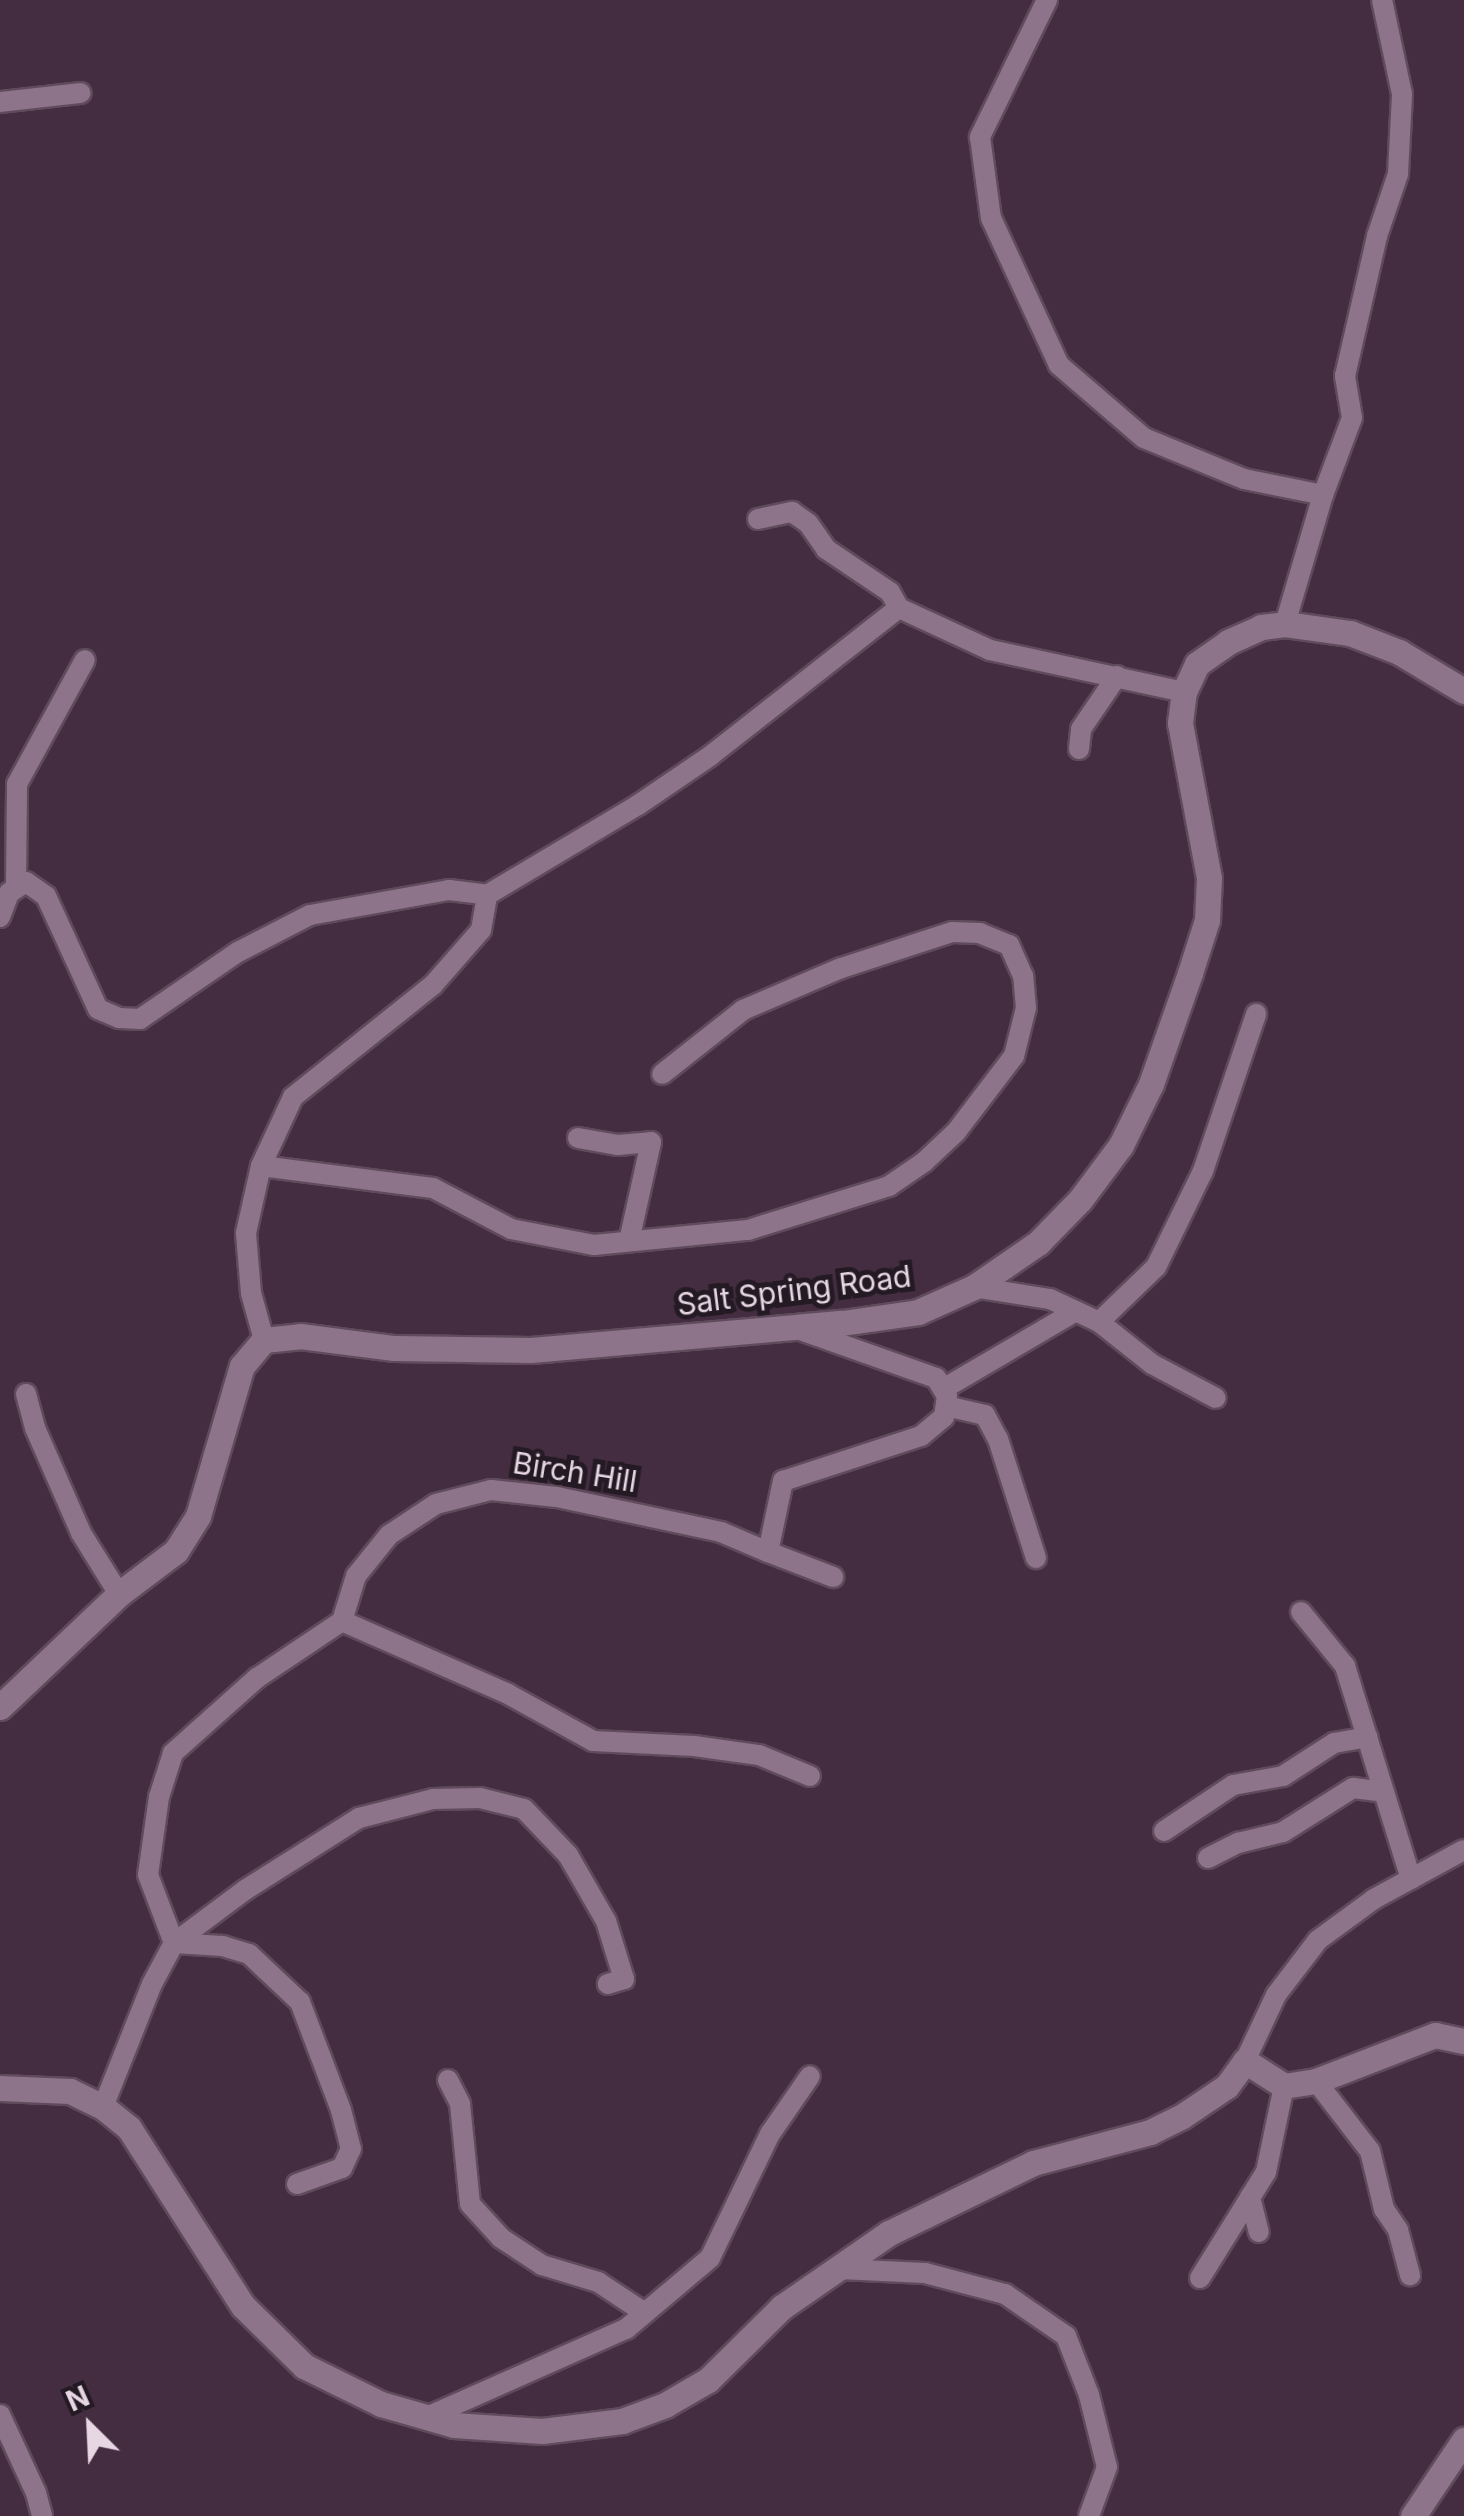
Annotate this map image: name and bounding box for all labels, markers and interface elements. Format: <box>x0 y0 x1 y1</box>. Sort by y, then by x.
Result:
street label: Salt Spring Road <box>675 1258 913 1322</box>
street label: Birch Hill <box>510 1444 640 1500</box>
north arrow <box>40 2376 140 2476</box>
text: N <box>61 2379 94 2418</box>

